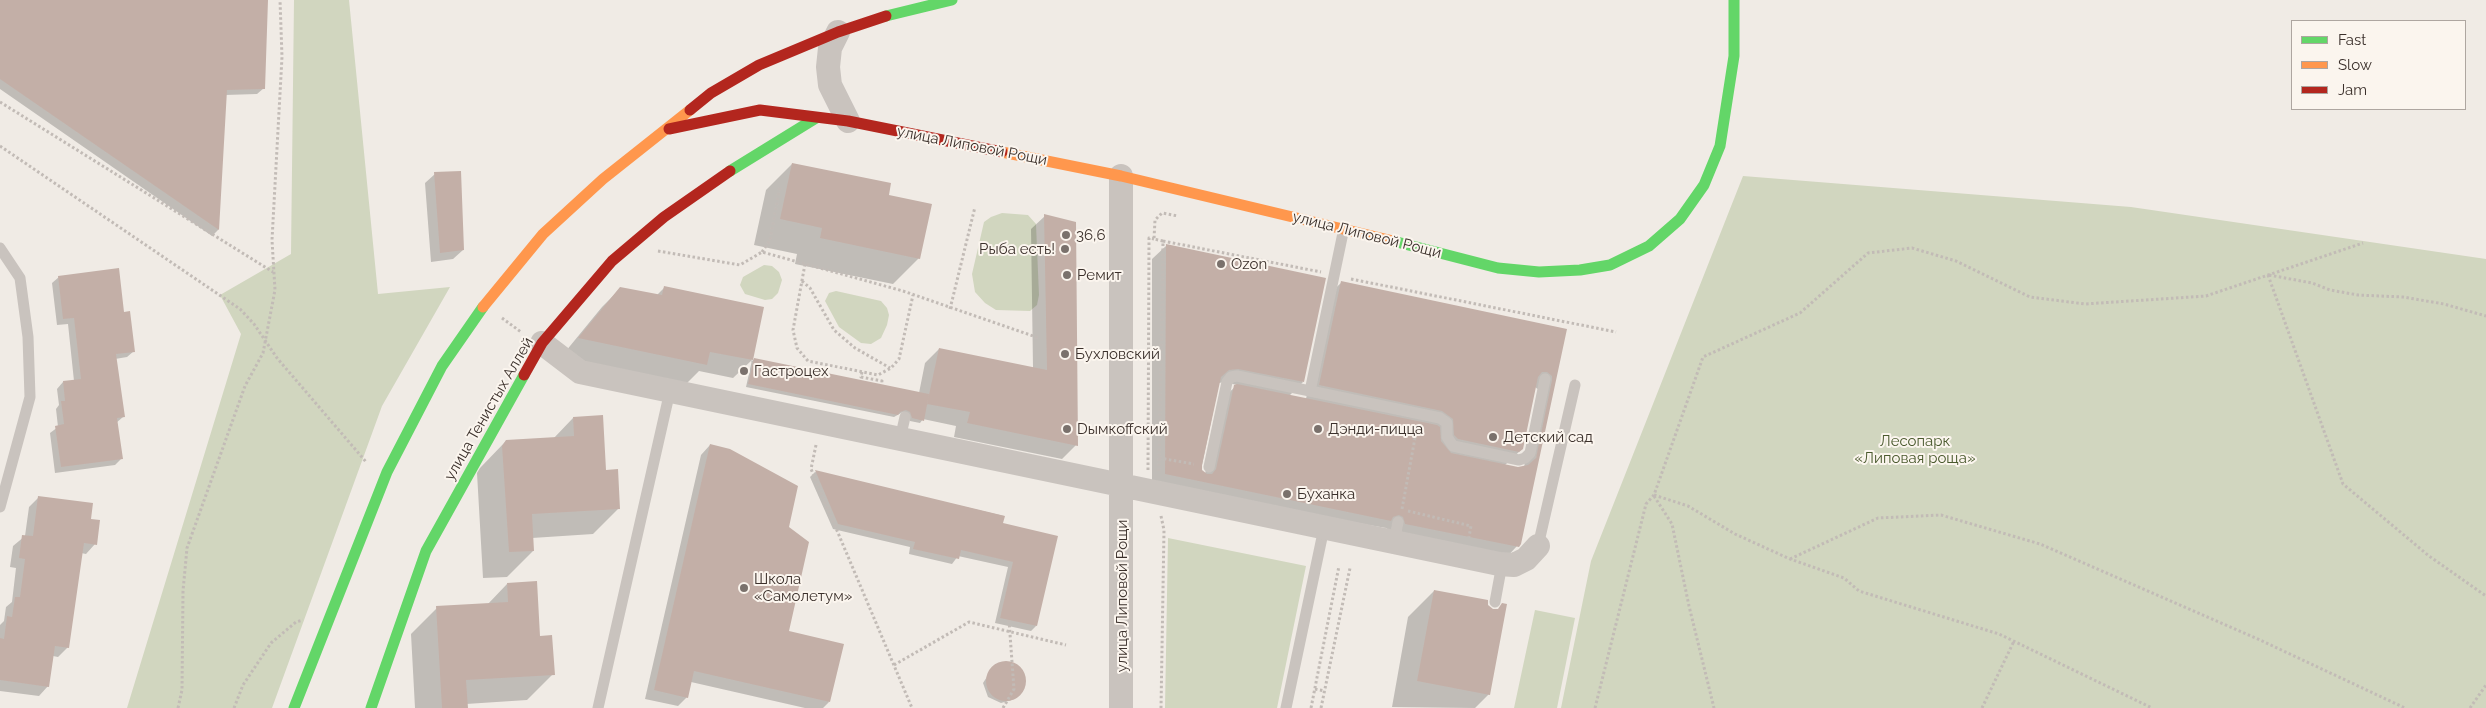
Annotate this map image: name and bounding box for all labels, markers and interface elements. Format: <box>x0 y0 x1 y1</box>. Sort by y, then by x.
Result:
legend <box>2291 20 2466 110</box>
text: Fast <box>2338 31 2366 49</box>
text: Slow <box>2338 56 2372 74</box>
text: Jam <box>2338 81 2367 99</box>
street label: улица Липовой Рощи <box>895 123 1049 169</box>
street label: улица Липовой Рощи <box>1291 208 1443 262</box>
place label: 36,6 <box>1076 226 1105 244</box>
marker: 36,6 <box>1060 229 1072 241</box>
place label: Рыба есть! <box>979 240 1055 258</box>
marker: Рыба есть! <box>1059 243 1071 255</box>
place label: Ozon <box>1231 255 1267 273</box>
marker: Ozon <box>1215 258 1227 270</box>
place label: Ремит <box>1077 266 1122 284</box>
marker: Ремит <box>1061 269 1073 281</box>
street label: улица Тенистых Аллей <box>441 334 537 484</box>
place label: Бухловский <box>1075 345 1160 363</box>
marker: Бухловский <box>1059 348 1071 360</box>
place label: Гастроцех <box>754 362 829 380</box>
marker: Гастроцех <box>738 365 750 377</box>
place label: Dымкoffский <box>1077 420 1168 438</box>
place label: Дэнди-пицца <box>1328 420 1423 438</box>
marker: Dымкoffский <box>1061 423 1073 435</box>
marker: Дэнди-пицца <box>1312 423 1324 435</box>
place label: Детский сад <box>1503 428 1593 446</box>
marker: Детский сад <box>1487 431 1499 443</box>
park label: Лесопарк «Липовая роща» <box>1855 432 1975 467</box>
place label: Буханка <box>1297 485 1355 503</box>
marker: Буханка <box>1281 488 1293 500</box>
street label: улица Липовой Рощи <box>1113 520 1131 672</box>
place label: Школа «Самолетум» <box>754 570 852 605</box>
marker: Школа «Самолетум» <box>738 582 750 594</box>

